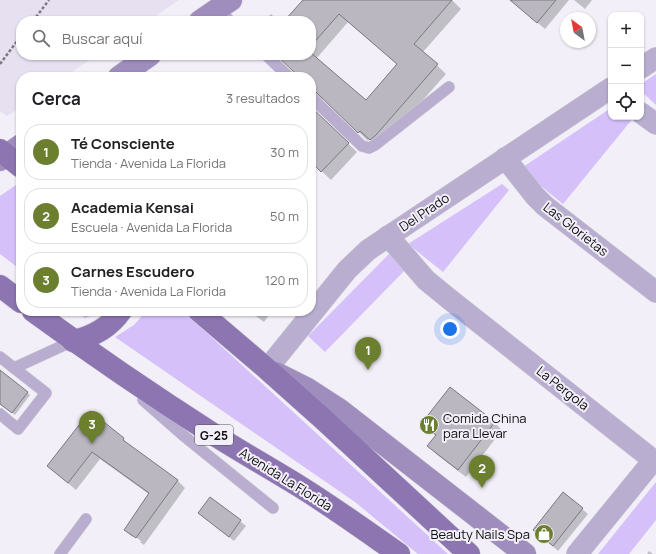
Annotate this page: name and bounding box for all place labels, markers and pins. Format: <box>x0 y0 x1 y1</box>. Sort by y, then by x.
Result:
pin: 1 <box>355 337 381 370</box>
place label: Comida China para Llevar <box>443 409 527 442</box>
pin: 3 <box>79 411 105 444</box>
restaurant icon: Comida China para Llevar <box>418 414 440 436</box>
pin: 2 <box>469 455 495 488</box>
shop icon: Beauty Nails Spa <box>533 523 555 545</box>
place label: Beauty Nails Spa <box>431 525 530 543</box>

